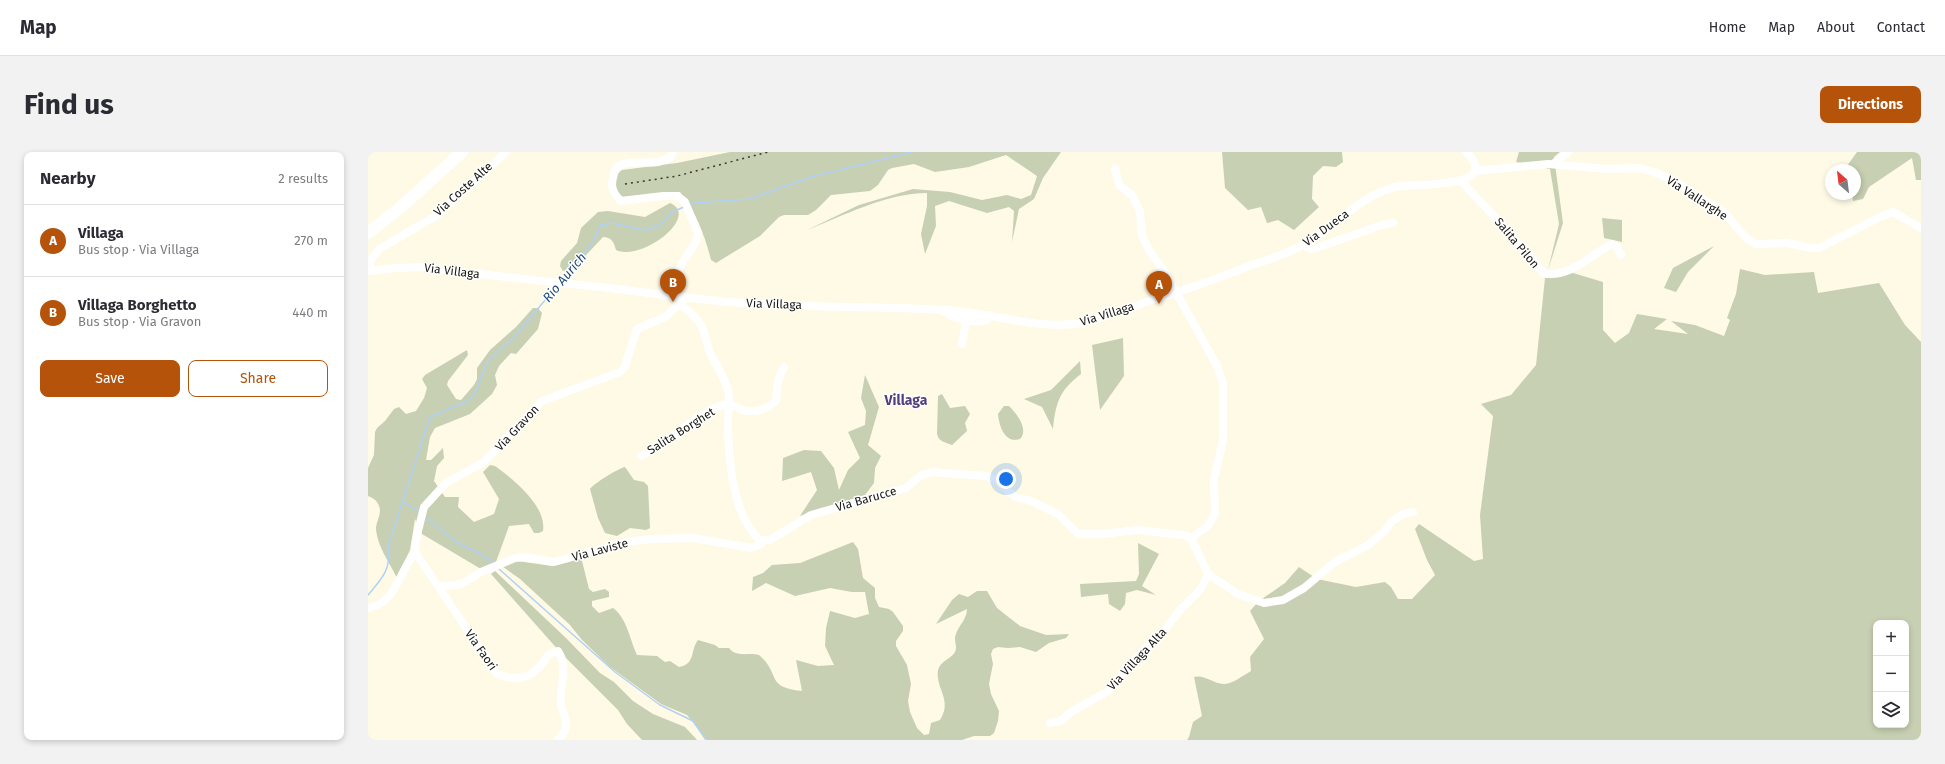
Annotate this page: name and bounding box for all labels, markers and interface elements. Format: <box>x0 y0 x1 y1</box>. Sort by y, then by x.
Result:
text: Map <box>20 16 57 39</box>
text: Home <box>1709 19 1746 36</box>
text: Map <box>1768 19 1795 36</box>
text: About <box>1817 19 1855 36</box>
text: Contact <box>1877 19 1925 36</box>
button: Directions <box>1820 86 1921 123</box>
text: Find us <box>24 88 114 121</box>
street label: Via Coste Alte <box>431 159 495 219</box>
north arrow <box>1825 164 1861 200</box>
text: Nearby <box>40 168 95 189</box>
text: 2 results <box>278 171 328 186</box>
street label: Via Vallarghe <box>1664 173 1730 223</box>
street label: Via Dueca <box>1300 207 1352 249</box>
street label: Salita Pilon <box>1492 215 1542 271</box>
text: Villaga <box>78 224 124 242</box>
text: A <box>49 233 57 248</box>
text: 270 m <box>294 233 328 248</box>
text: Bus stop · Via Villaga <box>78 242 199 257</box>
water label: Rio Aurich <box>540 250 589 305</box>
street label: Via Villaga <box>423 261 481 281</box>
pin: B <box>660 269 686 302</box>
pin: A <box>1146 271 1172 304</box>
text: Villaga Borghetto <box>78 296 197 314</box>
street label: Via Villaga <box>746 296 802 312</box>
street label: Via Villaga <box>1078 299 1136 329</box>
text: B <box>49 305 57 320</box>
text: 440 m <box>292 305 328 320</box>
text: Bus stop · Via Gravon <box>78 314 202 329</box>
button: Save <box>40 360 180 397</box>
button: Share <box>188 360 328 397</box>
district label: Villaga <box>884 392 928 409</box>
street label: Via Gravon <box>492 402 542 454</box>
street label: Salita Borghet <box>645 404 718 457</box>
your location <box>996 469 1016 489</box>
street label: Via Barucce <box>834 484 898 514</box>
street label: Via Laviste <box>570 536 630 564</box>
map controls <box>1873 620 1909 728</box>
button: + <box>1873 620 1909 656</box>
street label: Via Villaga Alta <box>1105 625 1169 693</box>
street label: Via Faori <box>462 627 500 673</box>
button: − <box>1873 656 1909 692</box>
button: layers <box>1873 692 1909 728</box>

